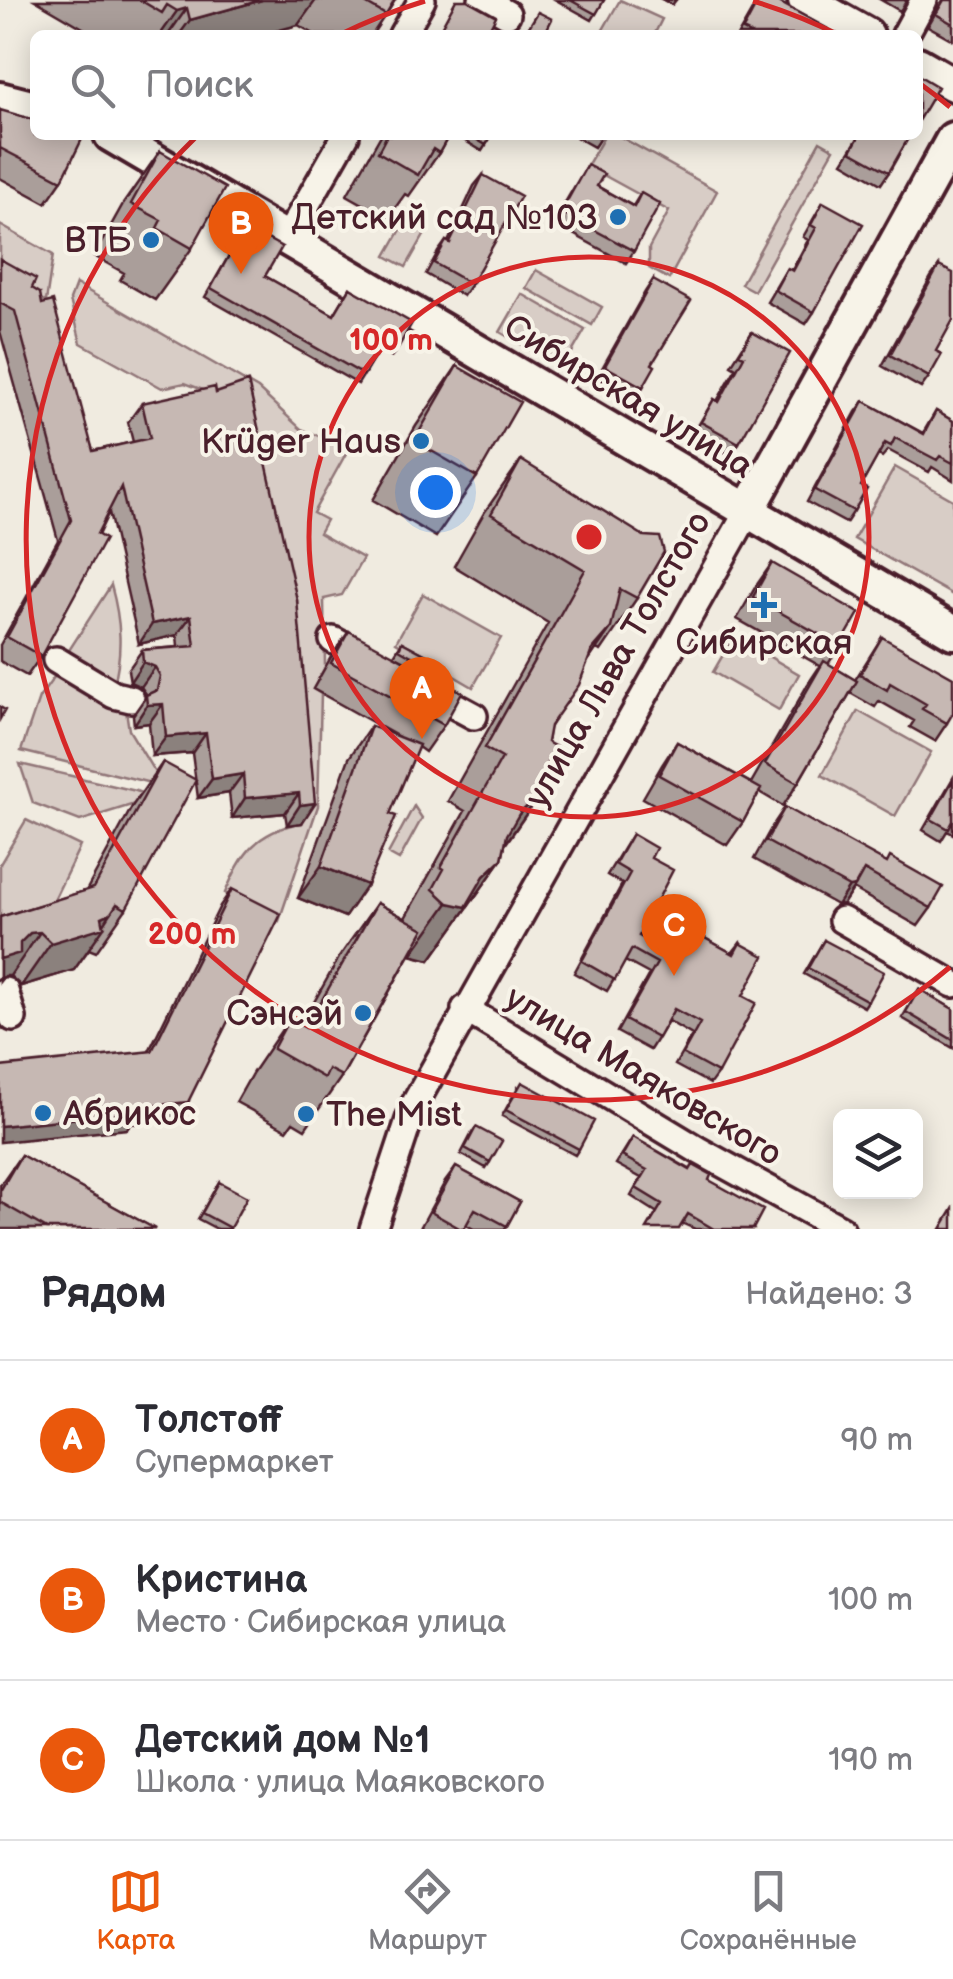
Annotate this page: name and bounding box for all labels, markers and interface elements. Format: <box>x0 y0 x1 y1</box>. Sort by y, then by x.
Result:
search box <box>30 30 923 140</box>
icon: search <box>65 58 120 113</box>
text: Поиск <box>145 63 253 108</box>
pin: B <box>208 192 274 274</box>
place label: Детский сад №103 <box>292 197 598 240</box>
marker: Детский сад №103 <box>607 206 629 228</box>
place label: ВТБ <box>64 220 132 263</box>
marker: ВТБ <box>140 229 162 251</box>
street label: Сибирская улица <box>496 306 761 489</box>
text: 100 m <box>349 323 433 359</box>
place label: Krüger Haus <box>201 421 401 464</box>
marker: Krüger Haus <box>410 430 432 452</box>
your location <box>410 467 461 518</box>
street label: улица Льва Толстого <box>516 504 721 815</box>
centre of rings <box>571 519 607 555</box>
marker: Сибирская <box>753 594 775 616</box>
place label: Сибирская <box>676 622 853 665</box>
pin: A <box>390 656 454 739</box>
pin: C <box>642 894 706 976</box>
text: 200 m <box>148 917 236 953</box>
street label: улица Маяковского <box>497 977 789 1176</box>
place label: Сэнсэй <box>226 993 343 1036</box>
marker: Сэнсэй <box>352 1002 374 1024</box>
place label: Абрикос <box>62 1093 196 1136</box>
place label: The Mist <box>326 1094 462 1137</box>
marker: Абрикос <box>32 1102 54 1124</box>
marker: The Mist <box>295 1103 317 1125</box>
map controls <box>833 1109 923 1199</box>
button: layers <box>833 1109 923 1199</box>
text: Рядом <box>40 1269 167 1320</box>
text: Найдено: 3 <box>745 1275 913 1314</box>
text: Толстoff <box>135 1398 283 1443</box>
text: A <box>63 1421 82 1460</box>
text: 90 m <box>841 1421 913 1460</box>
text: Супермаркет <box>135 1443 334 1482</box>
text: Кристина <box>135 1558 307 1603</box>
text: B <box>61 1581 84 1620</box>
text: 100 m <box>828 1581 913 1620</box>
text: Место · Сибирская улица <box>135 1603 506 1642</box>
text: Детский дом №1 <box>135 1718 431 1763</box>
text: C <box>61 1741 84 1780</box>
text: 190 m <box>828 1741 913 1780</box>
text: Школа · улица Маяковского <box>135 1763 545 1802</box>
tab: Карта <box>96 1864 175 1957</box>
tab: Маршрут <box>368 1864 487 1957</box>
tab: Сохранённые <box>680 1864 857 1957</box>

